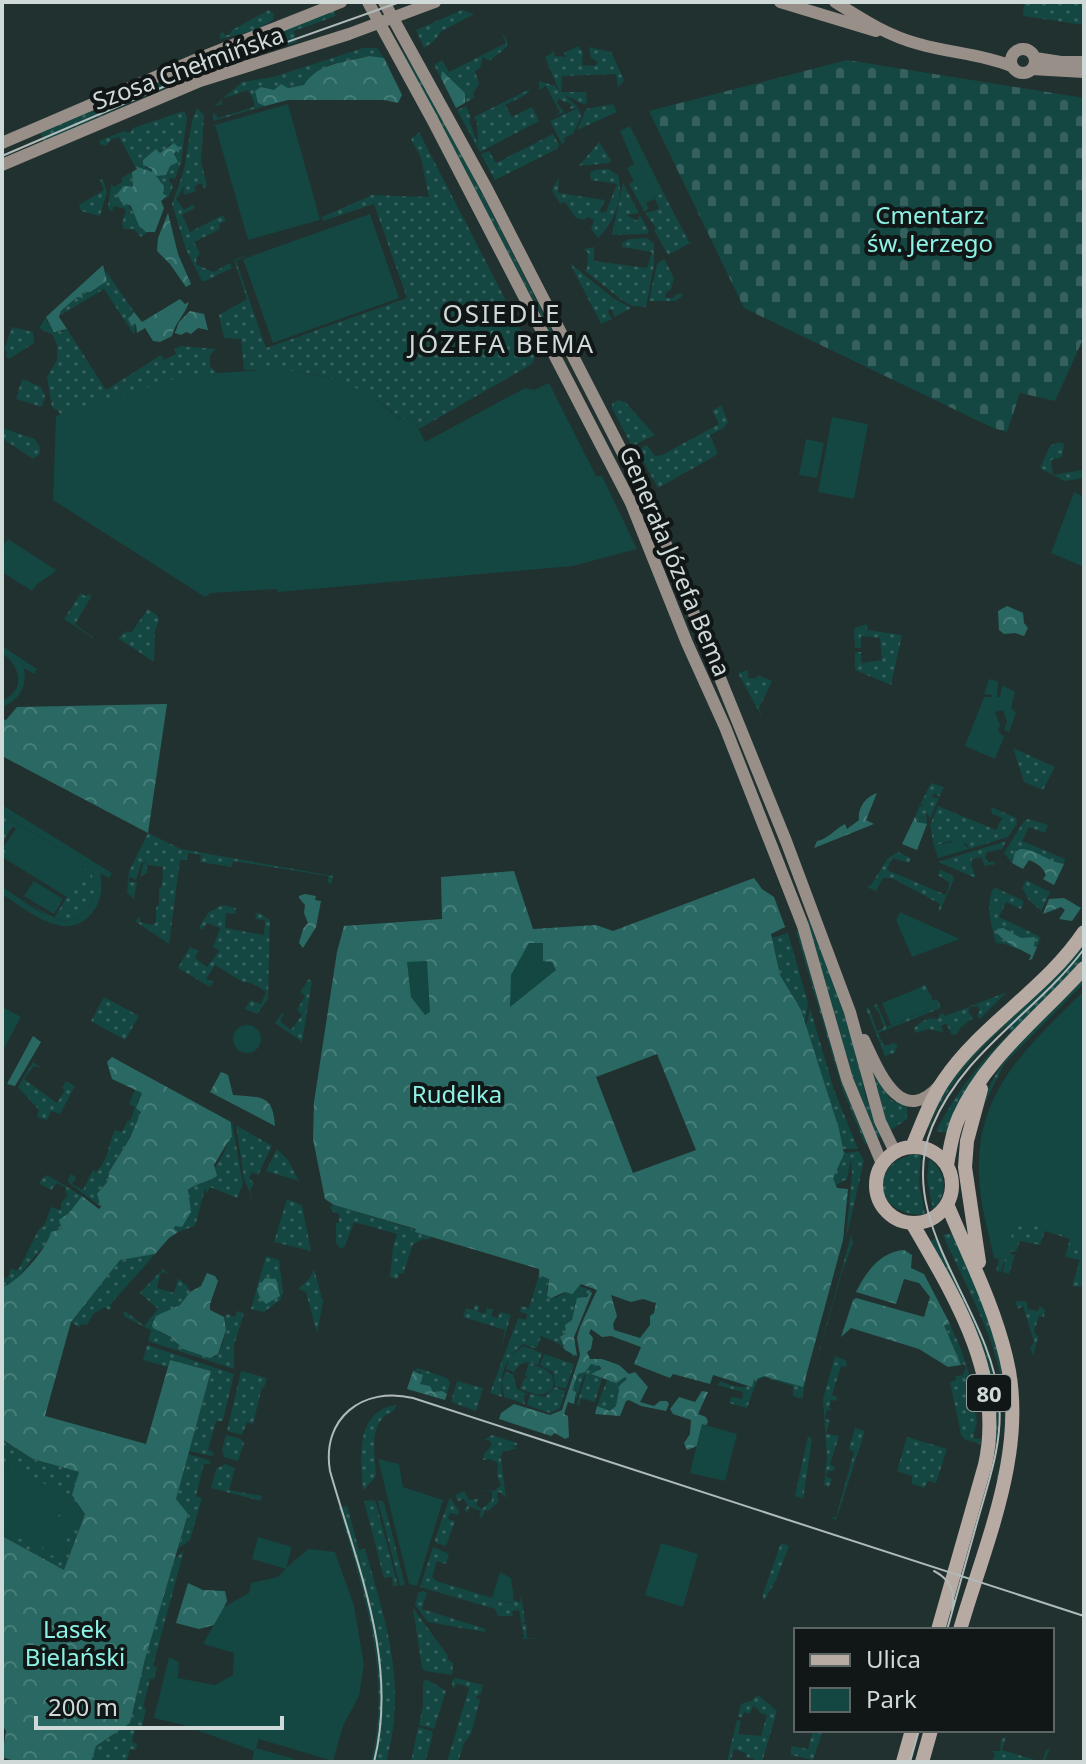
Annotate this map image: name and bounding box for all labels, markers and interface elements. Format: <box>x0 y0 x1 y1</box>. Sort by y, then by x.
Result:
street label: Szosa Chełmińska <box>88 17 288 117</box>
park label: Cmentarz św. Jerzego <box>867 198 993 259</box>
district label: OSIEDLE JÓZEFA BEMA <box>406 295 595 361</box>
street label: Generała Józefa Bema <box>613 441 739 681</box>
park label: Rudelka <box>412 1077 502 1110</box>
road number: 80 <box>967 1375 1011 1411</box>
park label: Lasek Bielański <box>25 1612 125 1673</box>
legend <box>794 1628 1054 1732</box>
text: Ulica <box>866 1642 921 1675</box>
scale bar <box>36 1680 282 1730</box>
text: Park <box>866 1682 917 1715</box>
text: 200 m <box>48 1690 118 1723</box>

